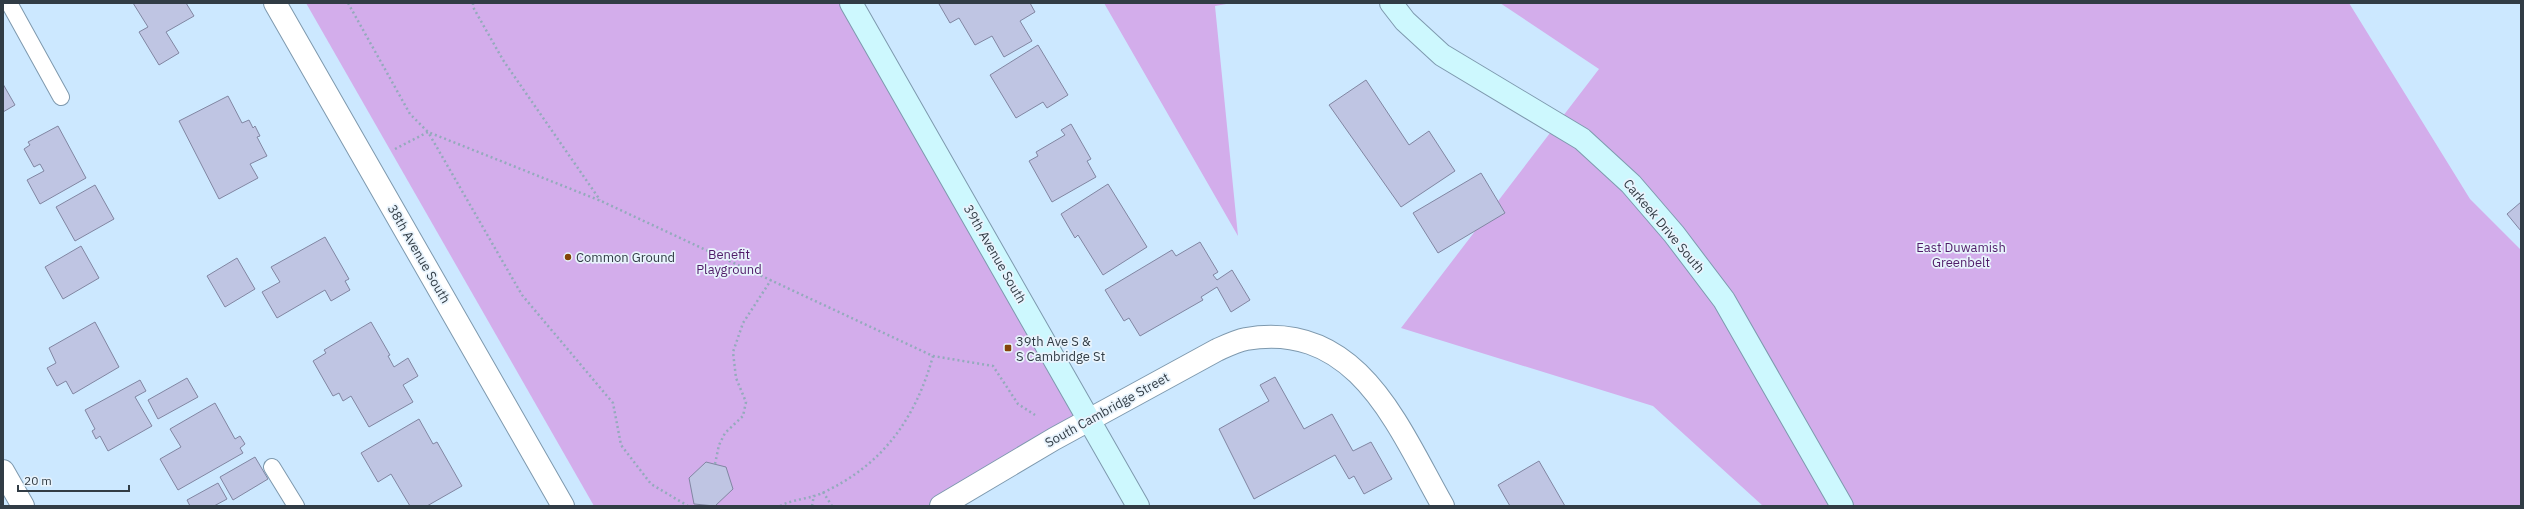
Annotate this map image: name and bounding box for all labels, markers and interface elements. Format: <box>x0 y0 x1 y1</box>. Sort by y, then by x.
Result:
street label: Carkeek Drive South <box>1620 175 1708 277</box>
street label: 38th Avenue South <box>384 202 454 306</box>
street label: 39th Avenue South <box>960 202 1030 306</box>
park label: East Duwamish Greenbelt <box>1916 239 2006 271</box>
park label: Benefit Playground <box>696 246 762 278</box>
place label: Common Ground <box>576 249 675 266</box>
marker: Common Ground <box>563 252 573 262</box>
place label: 39th Ave S & S Cambridge St <box>1016 333 1105 365</box>
marker: 39th Ave S & S Cambridge St <box>1003 343 1013 353</box>
street label: South Cambridge Street <box>1042 369 1172 451</box>
scale bar <box>18 467 129 493</box>
text: 20 m <box>24 473 52 488</box>

